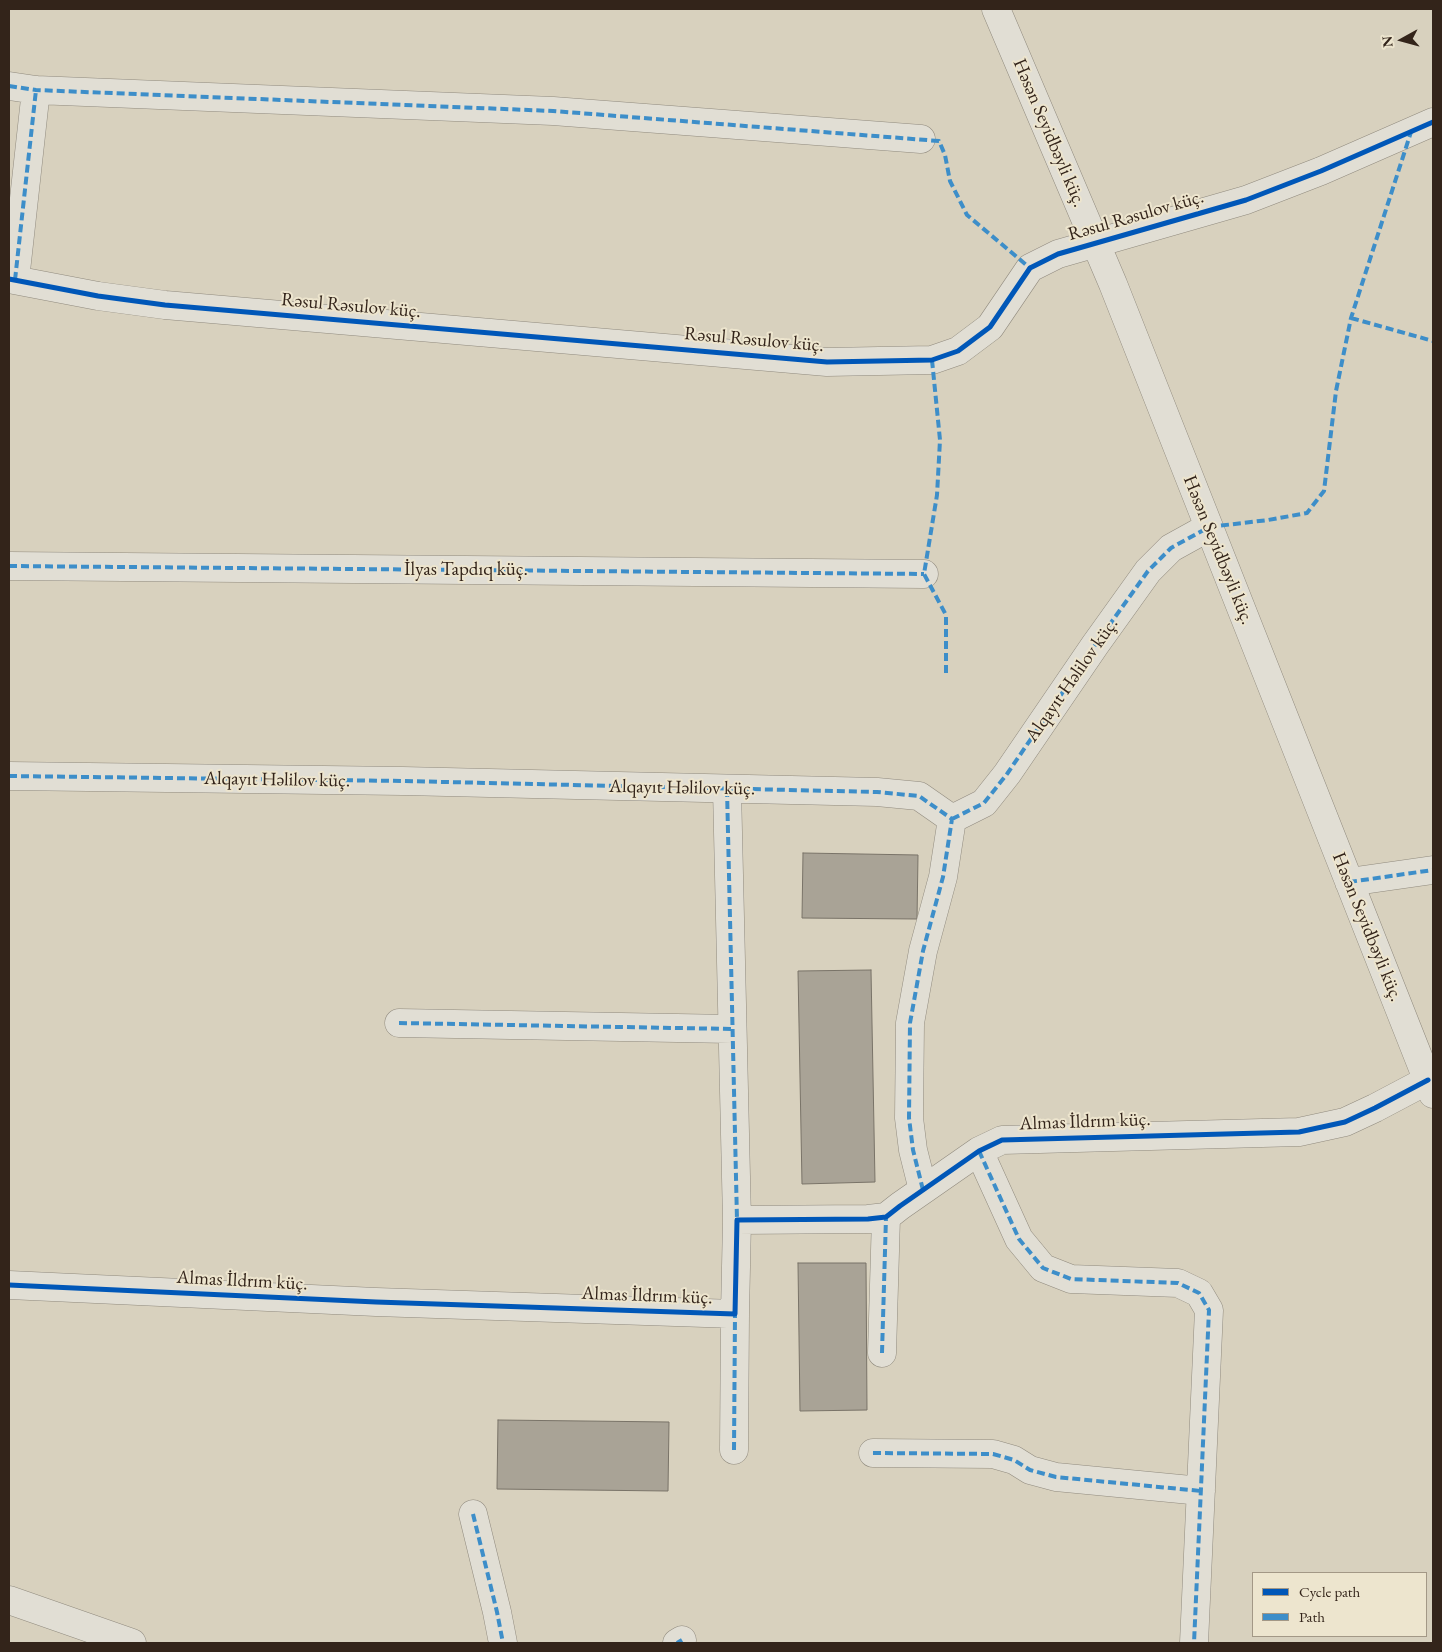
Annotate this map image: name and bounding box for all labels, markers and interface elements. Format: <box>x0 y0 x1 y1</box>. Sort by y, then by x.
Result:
north arrow <box>1377 15 1427 65</box>
text: N <box>1377 35 1397 49</box>
street label: Həsən Seyidbəyli küç. <box>1007 55 1091 211</box>
street label: Rəsul Rəsulov küç. <box>1066 186 1206 246</box>
street label: Rəsul Rəsulov küç. <box>280 289 422 323</box>
street label: Rəsul Rəsulov küç. <box>683 323 825 357</box>
street label: Həsən Seyidbəyli küç. <box>1178 472 1258 628</box>
street label: İlyas Tapdıq küç. <box>404 559 528 581</box>
street label: Alqayıt Həlilov küç. <box>1021 614 1123 746</box>
street label: Alqayıt Həlilov küç. <box>204 767 350 793</box>
street label: Alqayıt Həlilov küç. <box>609 775 755 801</box>
street label: Həsən Seyidbəyli küç. <box>1327 849 1407 1005</box>
street label: Almas İldrım küç. <box>1019 1108 1151 1136</box>
street label: Almas İldrım küç. <box>176 1266 308 1296</box>
street label: Almas İldrım küç. <box>581 1282 713 1310</box>
legend <box>1252 1572 1427 1637</box>
text: Cycle path <box>1299 1582 1360 1601</box>
text: Path <box>1299 1607 1325 1626</box>

